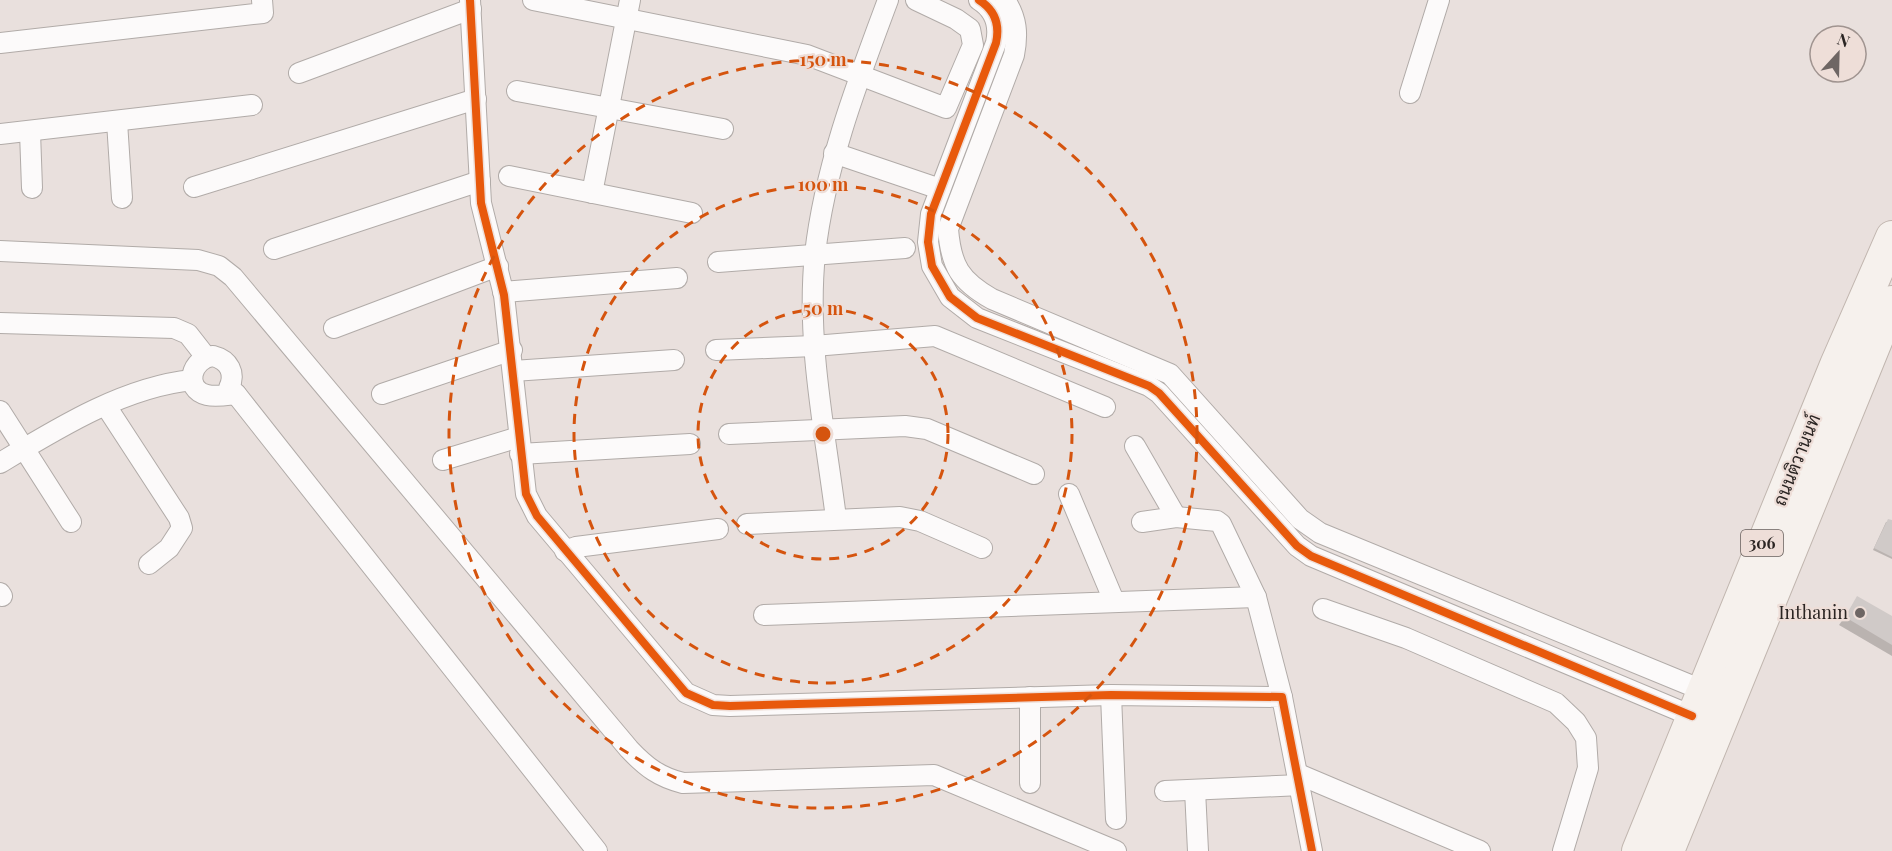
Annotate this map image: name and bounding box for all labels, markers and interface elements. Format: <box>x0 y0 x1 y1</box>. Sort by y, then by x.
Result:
north arrow <box>1808 24 1868 84</box>
text: N <box>1835 28 1854 52</box>
text: 150 m <box>799 47 847 71</box>
text: 100 m <box>798 172 849 196</box>
text: 50 m <box>803 296 844 320</box>
street label: ถนนติวานนท์ <box>1767 410 1825 509</box>
centre of rings <box>813 424 833 444</box>
road number: 306 <box>1741 530 1783 556</box>
place label: Inthanin <box>1778 600 1848 624</box>
marker: Inthanin <box>1853 606 1867 620</box>

